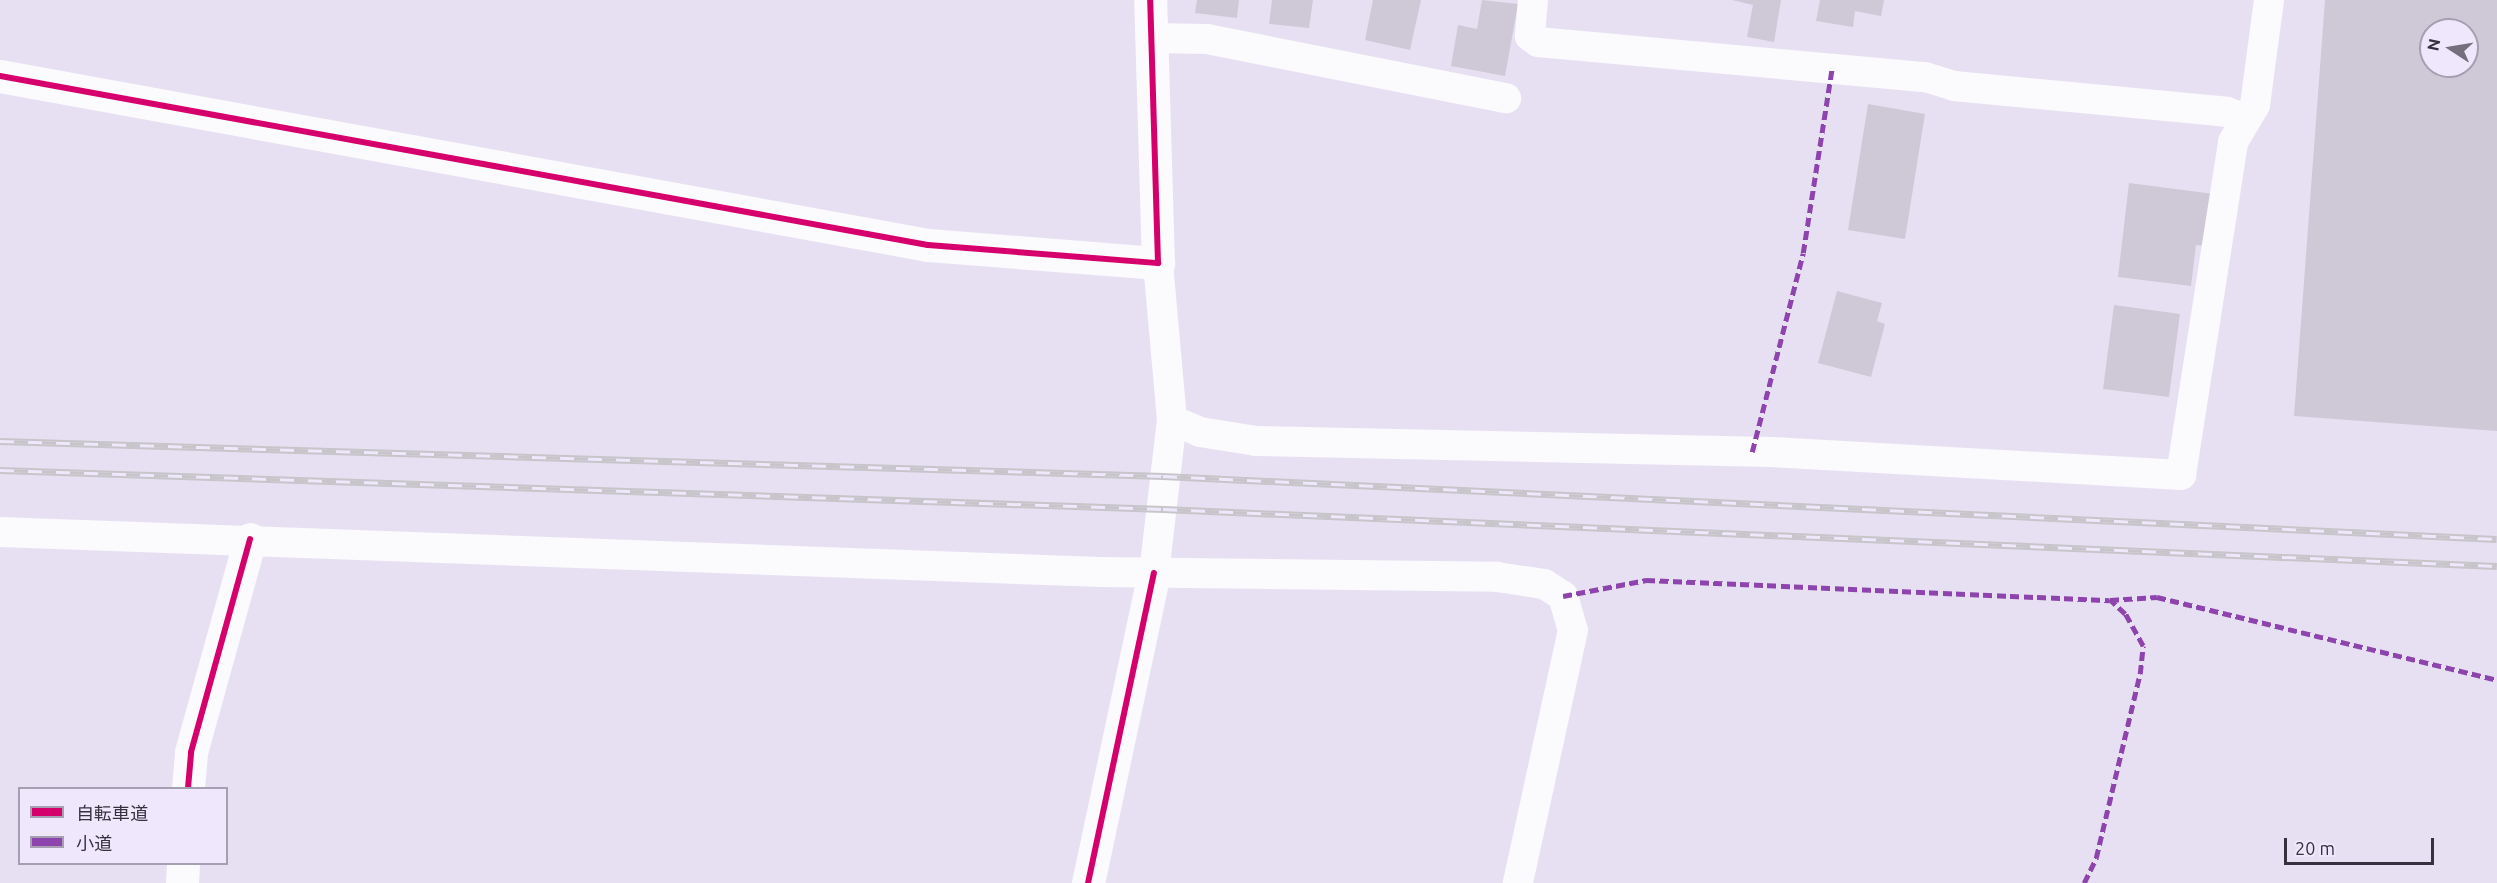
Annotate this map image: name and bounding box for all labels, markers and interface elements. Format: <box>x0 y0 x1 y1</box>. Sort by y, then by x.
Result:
north arrow <box>2419 18 2479 78</box>
text: N <box>2423 37 2443 52</box>
legend <box>18 787 228 865</box>
text: 自転車道 <box>76 803 148 823</box>
scale bar <box>2287 826 2437 864</box>
text: 小道 <box>76 833 112 853</box>
text: 20 m <box>2295 838 2335 858</box>

